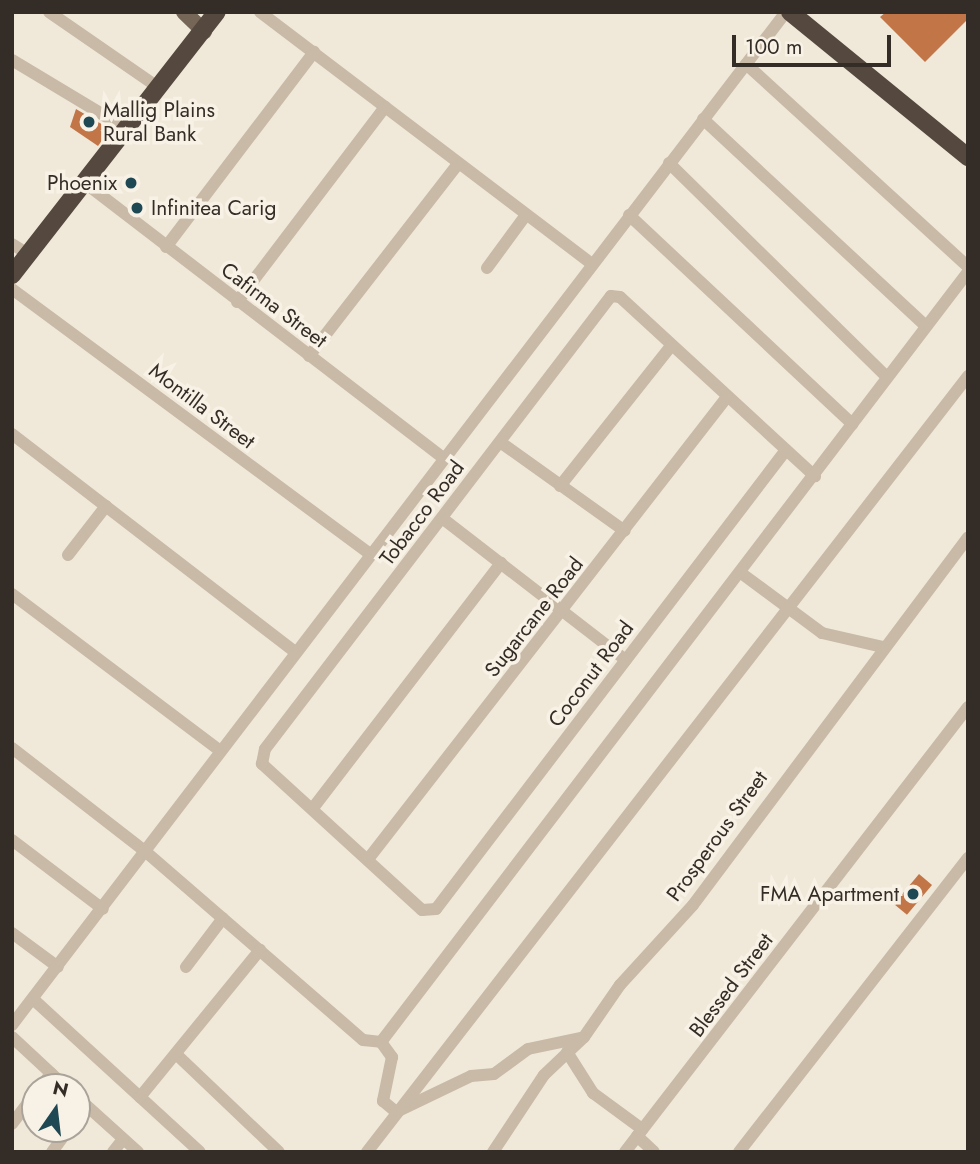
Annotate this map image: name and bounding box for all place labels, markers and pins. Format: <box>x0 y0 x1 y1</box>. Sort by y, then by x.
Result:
place label: Mallig Plains Rural Bank <box>103 97 215 147</box>
marker: Mallig Plains Rural Bank <box>81 114 97 130</box>
place label: Phoenix <box>47 170 117 196</box>
marker: Phoenix <box>123 175 139 191</box>
place label: Infinitea Carig <box>151 195 276 221</box>
marker: Infinitea Carig <box>129 200 145 216</box>
place label: FMA Apartment <box>760 881 899 907</box>
marker: FMA Apartment <box>905 886 921 902</box>

